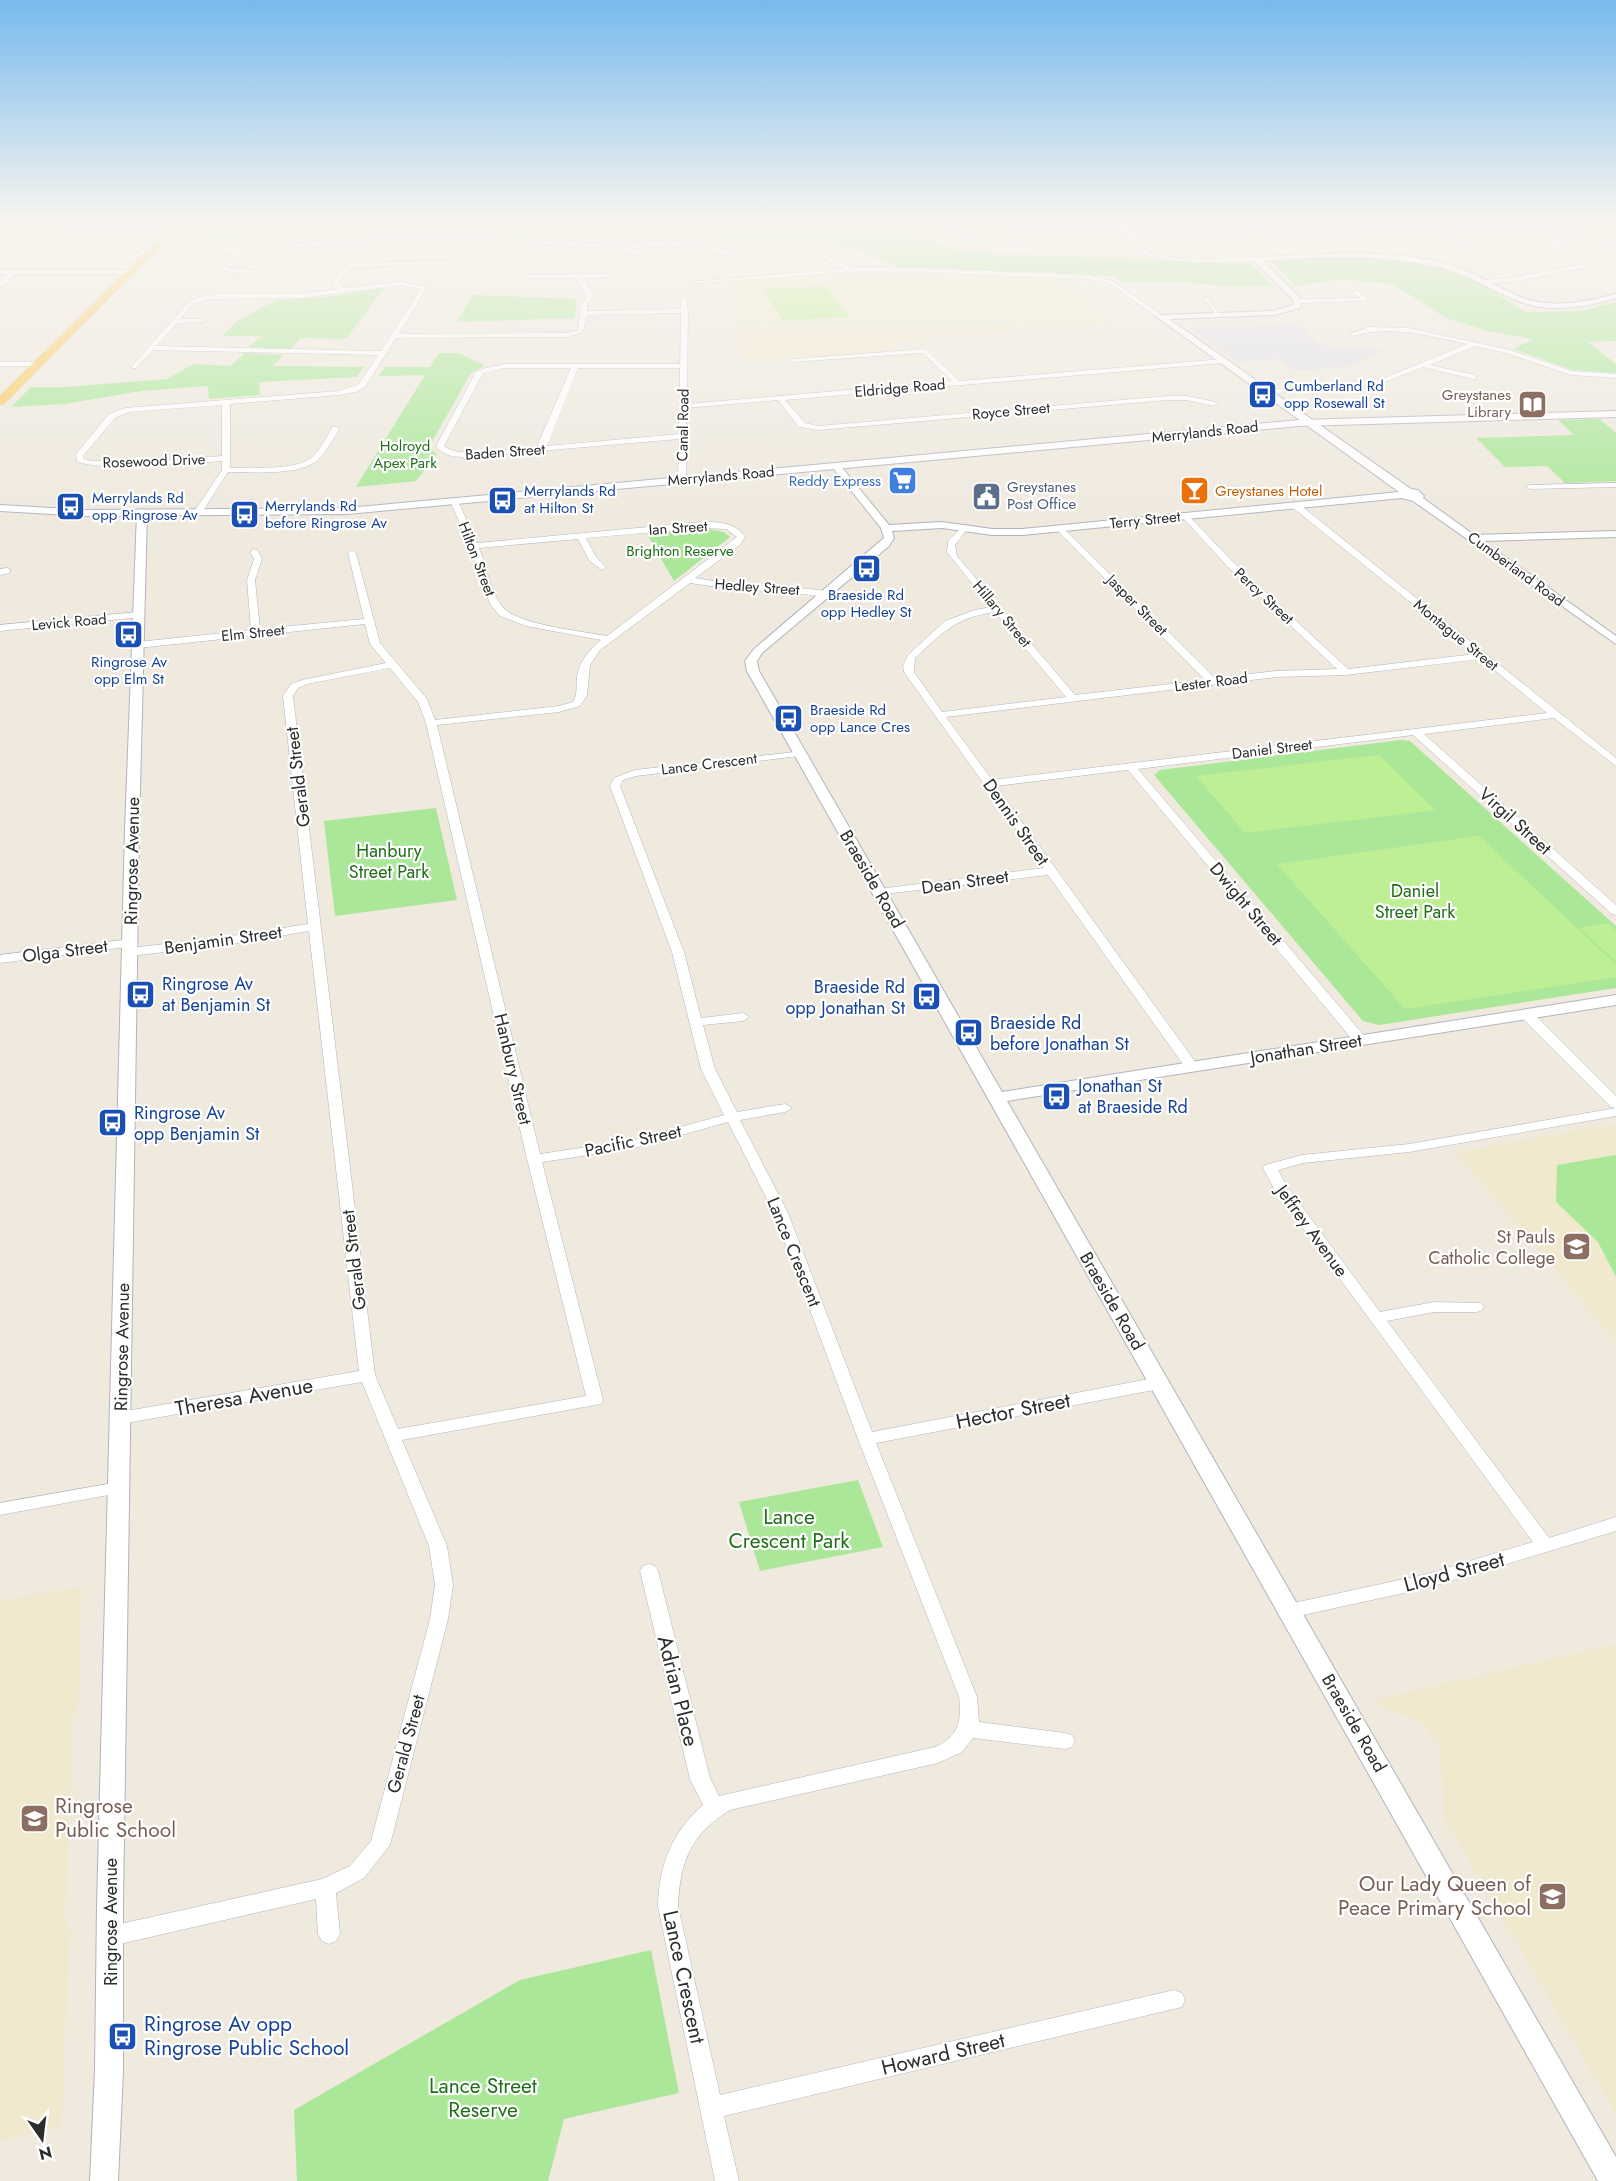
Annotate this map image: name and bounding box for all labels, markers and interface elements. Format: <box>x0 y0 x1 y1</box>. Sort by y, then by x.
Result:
street label: Eldridge Road <box>854 373 946 403</box>
place label: Cumberland Rd opp Rosewall St <box>1284 375 1385 414</box>
bus stop icon: Cumberland Rd opp Rosewall St <box>1247 379 1279 411</box>
place label: Greystanes Library <box>1442 384 1511 423</box>
street label: Canal Road <box>671 388 695 462</box>
library icon: Greystanes Library <box>1516 388 1548 420</box>
street label: Royce Street <box>971 397 1051 425</box>
street label: Merrylands Road <box>1151 415 1259 449</box>
park label: Holroyd Apex Park <box>373 435 437 474</box>
street label: Baden Street <box>464 438 546 466</box>
street label: Rosewood Drive <box>102 448 206 474</box>
street label: Merrylands Road <box>667 460 775 492</box>
supermarket icon: Reddy Express <box>886 465 918 497</box>
place label: Reddy Express <box>789 470 881 492</box>
bar icon: Greystanes Hotel <box>1178 475 1210 507</box>
place label: Greystanes Post Office <box>1007 476 1077 515</box>
place label: Merrylands Rd at Hilton St <box>524 480 616 519</box>
public building icon: Greystanes Post Office <box>970 480 1002 512</box>
place label: Greystanes Hotel <box>1215 480 1322 502</box>
bus stop icon: Merrylands Rd at Hilton St <box>487 484 519 516</box>
place label: Merrylands Rd opp Ringrose Av <box>92 487 198 526</box>
bus stop icon: Merrylands Rd opp Ringrose Av <box>55 491 87 523</box>
place label: Merrylands Rd before Ringrose Av <box>265 495 387 534</box>
bus stop icon: Merrylands Rd before Ringrose Av <box>228 499 260 531</box>
street label: Terry Street <box>1109 505 1182 535</box>
street label: Ian Street <box>648 515 709 541</box>
street label: Hilton Street <box>453 519 501 600</box>
street label: Cumberland Road <box>1463 526 1569 612</box>
park label: Brighton Reserve <box>626 540 734 562</box>
bus stop icon: Braeside Rd opp Hedley St <box>850 552 882 584</box>
street label: Percy Street <box>1229 563 1299 630</box>
street label: Jasper Street <box>1100 568 1173 641</box>
street label: Hedley Street <box>714 573 800 601</box>
street label: Hillary Street <box>967 576 1037 652</box>
place label: Braeside Rd opp Hedley St <box>821 584 912 623</box>
street label: Montague Street <box>1409 594 1503 676</box>
street label: Levick Road <box>30 608 108 636</box>
bus stop icon: Ringrose Av opp Elm St <box>113 619 145 651</box>
street label: Elm Street <box>220 619 286 647</box>
place label: Ringrose Av opp Elm St <box>91 651 167 690</box>
street label: Lester Road <box>1173 667 1249 697</box>
place label: Braeside Rd opp Lance Cres <box>810 699 910 738</box>
bus stop icon: Braeside Rd opp Lance Cres <box>773 703 805 735</box>
street label: Gerald Street <box>279 725 317 829</box>
street label: Daniel Street <box>1231 733 1314 765</box>
street label: Lance Crescent <box>660 747 759 781</box>
street label: Dennis Street <box>976 773 1056 871</box>
street label: Virgil Street <box>1473 781 1558 861</box>
street label: Ringrose Avenue <box>118 797 146 925</box>
street label: Braeside Road <box>833 825 911 933</box>
park label: Hanbury Street Park <box>349 838 429 885</box>
street label: Dwight Street <box>1203 857 1289 952</box>
street label: Dean Street <box>920 863 1011 901</box>
park label: Daniel Street Park <box>1375 878 1455 925</box>
street label: Benjamin Street <box>163 919 284 961</box>
street label: Olga Street <box>21 933 110 969</box>
place label: Ringrose Av at Benjamin St <box>162 971 271 1018</box>
place label: Braeside Rd opp Jonathan St <box>786 974 906 1021</box>
bus stop icon: Ringrose Av at Benjamin St <box>125 978 157 1010</box>
bus stop icon: Braeside Rd opp Jonathan St <box>910 981 942 1013</box>
place label: Braeside Rd before Jonathan St <box>990 1010 1129 1057</box>
street label: Hanbury Street <box>488 1011 539 1128</box>
bus stop icon: Braeside Rd before Jonathan St <box>953 1017 985 1049</box>
street label: Jonathan Street <box>1246 1027 1364 1071</box>
place label: Jonathan St at Braeside Rd <box>1076 1073 1188 1120</box>
bus stop icon: Jonathan St at Braeside Rd <box>1041 1080 1073 1112</box>
place label: Ringrose Av opp Benjamin St <box>134 1100 260 1147</box>
bus stop icon: Ringrose Av opp Benjamin St <box>97 1107 129 1139</box>
street label: Pacific Street <box>582 1118 684 1164</box>
street label: Jeffrey Avenue <box>1269 1178 1354 1282</box>
street label: Lance Crescent <box>760 1193 828 1311</box>
street label: Gerald Street <box>335 1208 373 1312</box>
place label: St Pauls Catholic College <box>1428 1224 1555 1271</box>
school or university icon: St Pauls Catholic College <box>1560 1231 1592 1263</box>
street label: Braeside Road <box>1073 1247 1151 1355</box>
street label: Ringrose Avenue <box>108 1283 136 1411</box>
street label: Theresa Avenue <box>173 1370 316 1424</box>
street label: Hector Street <box>953 1385 1073 1437</box>
park label: Lance Crescent Park <box>728 1502 850 1556</box>
street label: Lloyd Street <box>1400 1544 1508 1600</box>
street label: Adrian Place <box>650 1632 706 1750</box>
street label: Braeside Road <box>1315 1669 1393 1777</box>
street label: Gerald Street <box>380 1691 432 1796</box>
place label: Ringrose Public School <box>55 1791 176 1845</box>
school or university icon: Ringrose Public School <box>18 1802 50 1834</box>
street label: Ringrose Avenue <box>98 1858 124 1986</box>
place label: Our Lady Queen of Peace Primary School <box>1338 1869 1532 1923</box>
school or university icon: Our Lady Queen of Peace Primary School <box>1536 1880 1568 1912</box>
street label: Lance Crescent <box>655 1908 713 2046</box>
place label: Ringrose Av opp Ringrose Public School <box>144 2009 349 2063</box>
bus stop icon: Ringrose Av opp Ringrose Public School <box>107 2020 139 2052</box>
street label: Howard Street <box>878 2025 1008 2083</box>
park label: Lance Street Reserve <box>429 2071 537 2125</box>
north arrow <box>12 2109 72 2169</box>
text: N <box>37 2140 54 2166</box>

